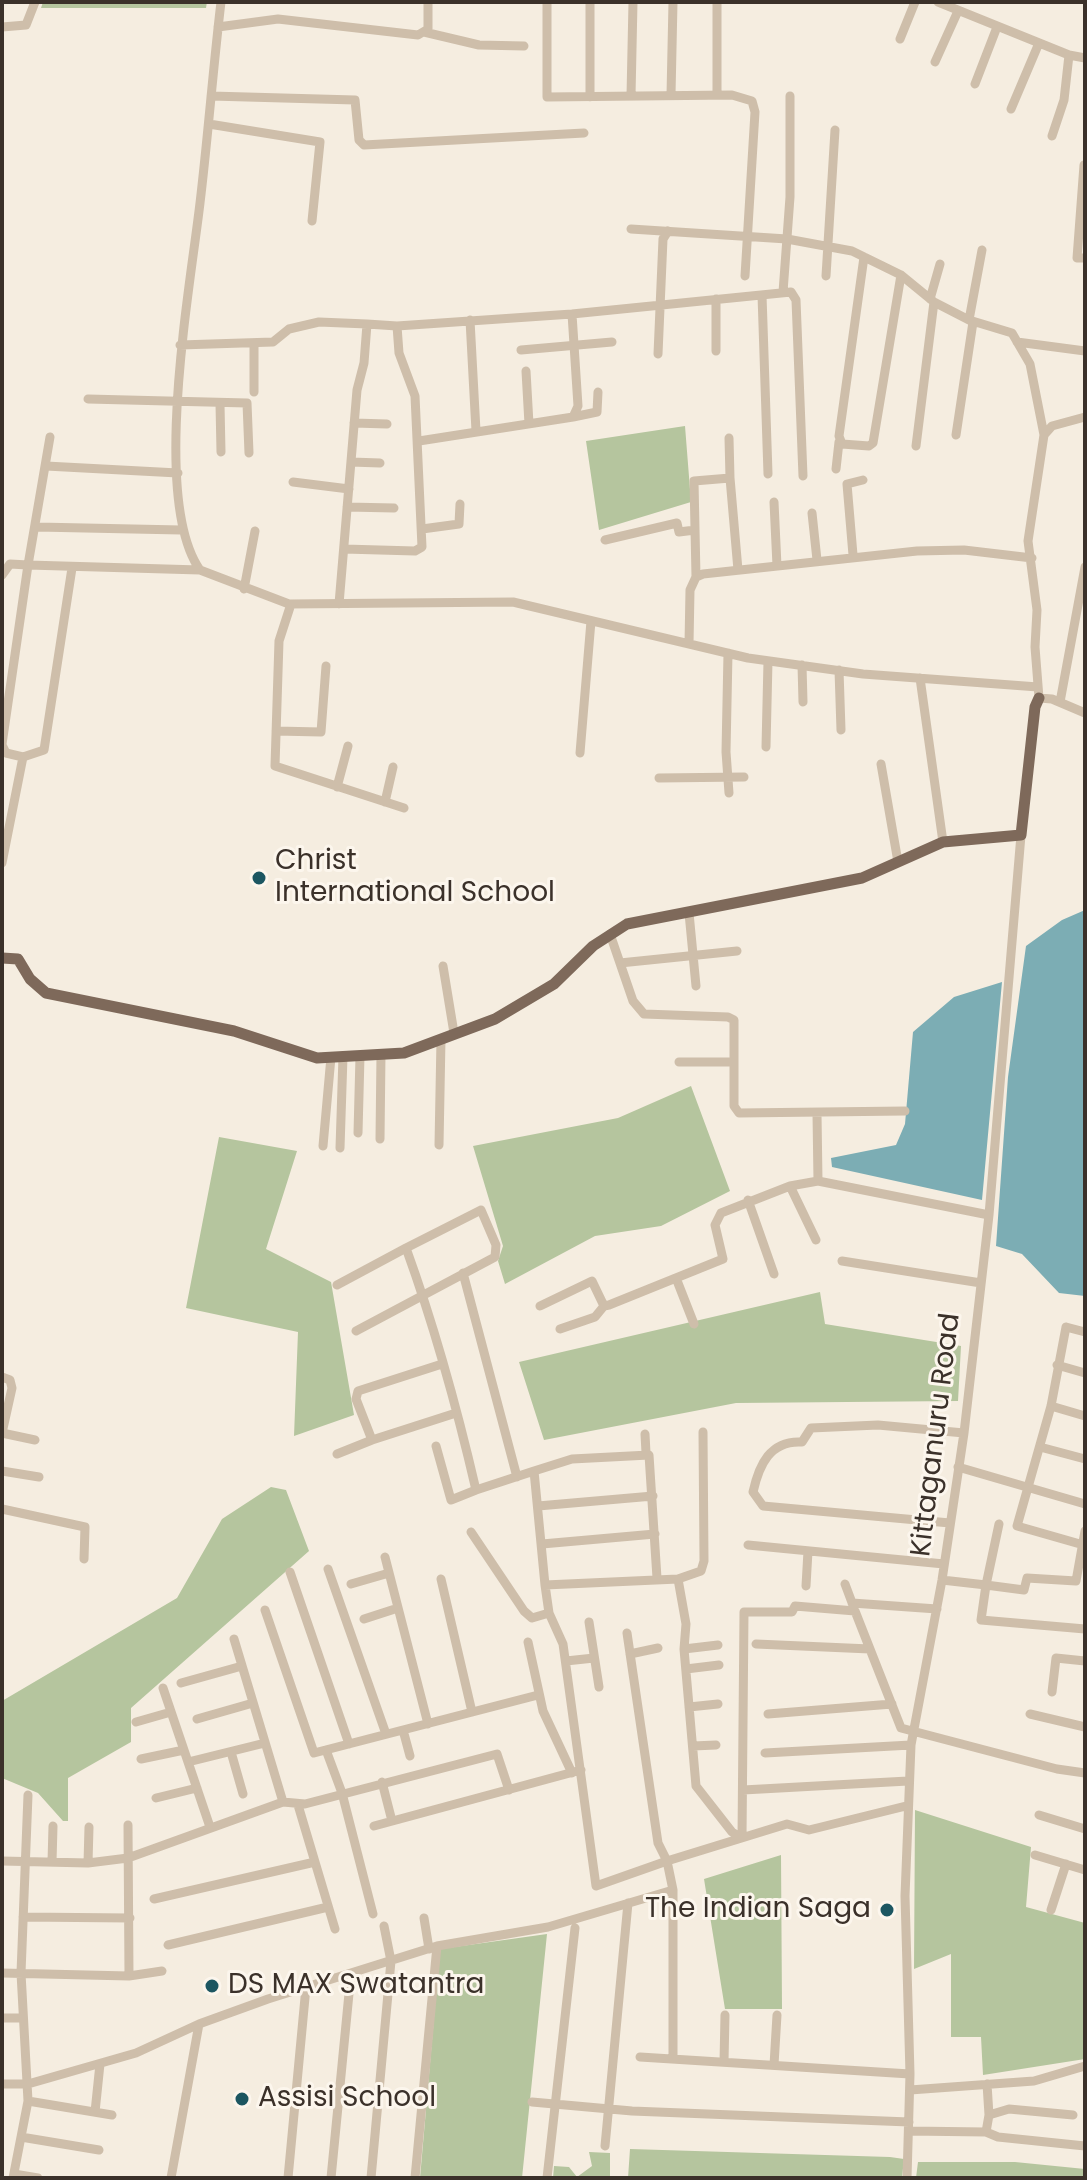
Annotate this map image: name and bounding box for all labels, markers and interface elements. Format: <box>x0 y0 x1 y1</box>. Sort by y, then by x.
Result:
place label: Christ International School <box>275 845 555 911</box>
marker: Christ International School <box>250 869 268 887</box>
street label: Kittaganuru Road <box>905 1311 969 1559</box>
place label: The Indian Saga <box>645 1893 871 1927</box>
marker: The Indian Saga <box>878 1901 896 1919</box>
place label: DS MAX Swatantra <box>228 1969 484 2003</box>
marker: DS MAX Swatantra <box>203 1977 221 1995</box>
place label: Assisi School <box>258 2082 436 2116</box>
marker: Assisi School <box>233 2090 251 2108</box>

